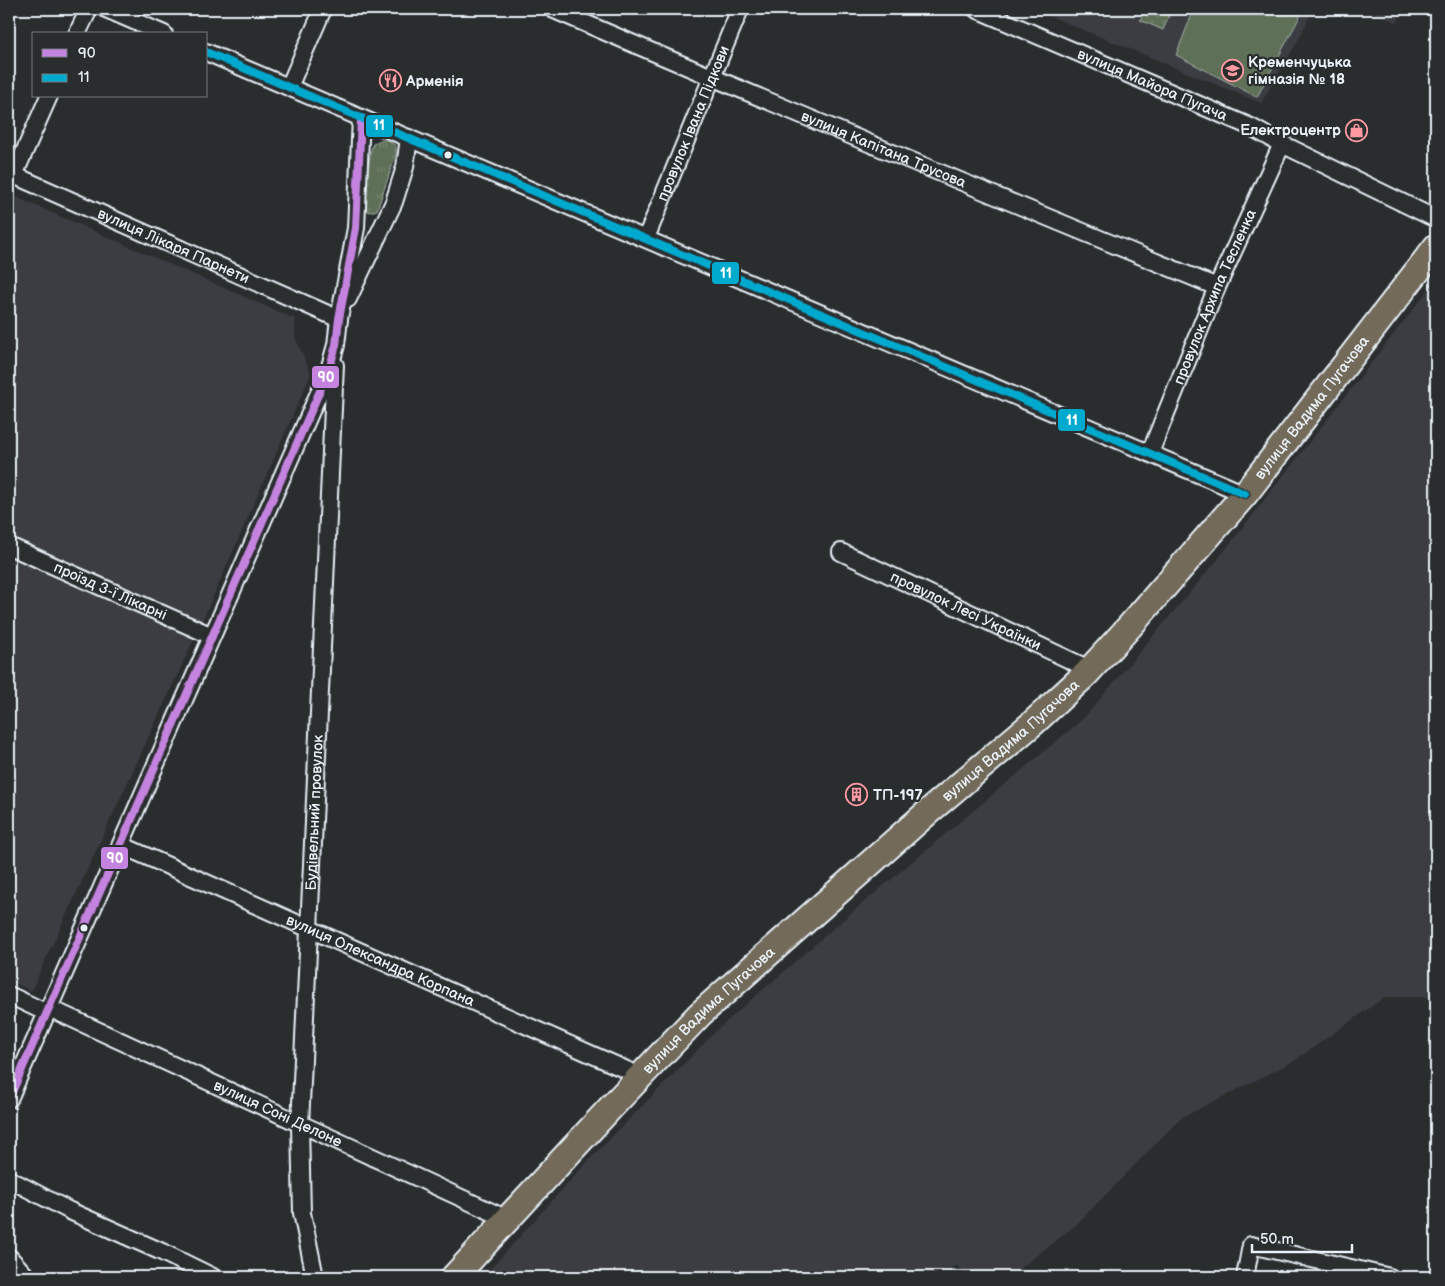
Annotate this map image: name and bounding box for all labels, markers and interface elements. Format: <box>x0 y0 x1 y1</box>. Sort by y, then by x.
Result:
legend <box>32 32 208 98</box>
street label: провулок Івана Підкови <box>653 43 733 204</box>
text: 90 <box>78 44 96 63</box>
street label: вулиця Майора Пугача <box>1075 44 1230 125</box>
place label: Кременчуцька гімназія № 18 <box>1248 53 1351 89</box>
school or university icon: Кременчуцька гімназія № 18 <box>1220 59 1244 83</box>
text: 11 <box>78 68 90 87</box>
restaurant icon: Арменія <box>378 69 402 93</box>
place label: Арменія <box>405 72 464 91</box>
street label: вулиця Капітана Трусова <box>798 106 969 192</box>
line badge: 11 <box>365 114 394 138</box>
text: 11 <box>373 117 385 134</box>
shop icon: Електроцентр <box>1345 118 1369 142</box>
place label: Електроцентр <box>1240 121 1341 140</box>
unlabelled marker <box>443 150 453 160</box>
street label: вулиця Лікаря Парнети <box>95 204 253 288</box>
street label: провулок Архипа Тесленка <box>1169 206 1261 387</box>
line badge: 11 <box>711 261 740 285</box>
text: 11 <box>720 265 732 282</box>
street label: вулиця Вадима Пугачова <box>1250 332 1373 483</box>
line badge: 90 <box>311 365 340 389</box>
text: 90 <box>318 369 335 386</box>
line badge: 11 <box>1057 408 1086 432</box>
text: 11 <box>1066 412 1078 429</box>
street label: проїзд 3-ї Лікарні <box>51 558 170 624</box>
street label: провулок Лесі Українки <box>887 567 1044 655</box>
street label: вулиця Вадима Пугачова <box>938 675 1084 806</box>
street label: Будівельний провулок <box>301 734 327 891</box>
building icon: ТП-197 <box>845 783 869 807</box>
place label: ТП-197 <box>873 786 923 805</box>
line badge: 90 <box>100 846 129 870</box>
text: 90 <box>107 850 124 867</box>
street label: вулиця Олександра Корпана <box>283 910 478 1011</box>
unlabelled marker <box>79 923 89 933</box>
street label: вулиця Вадима Пугачова <box>638 942 779 1078</box>
street label: вулиця Соні Делоне <box>211 1076 345 1151</box>
scale bar <box>1252 1221 1352 1253</box>
text: 50 m <box>1260 1230 1294 1249</box>

